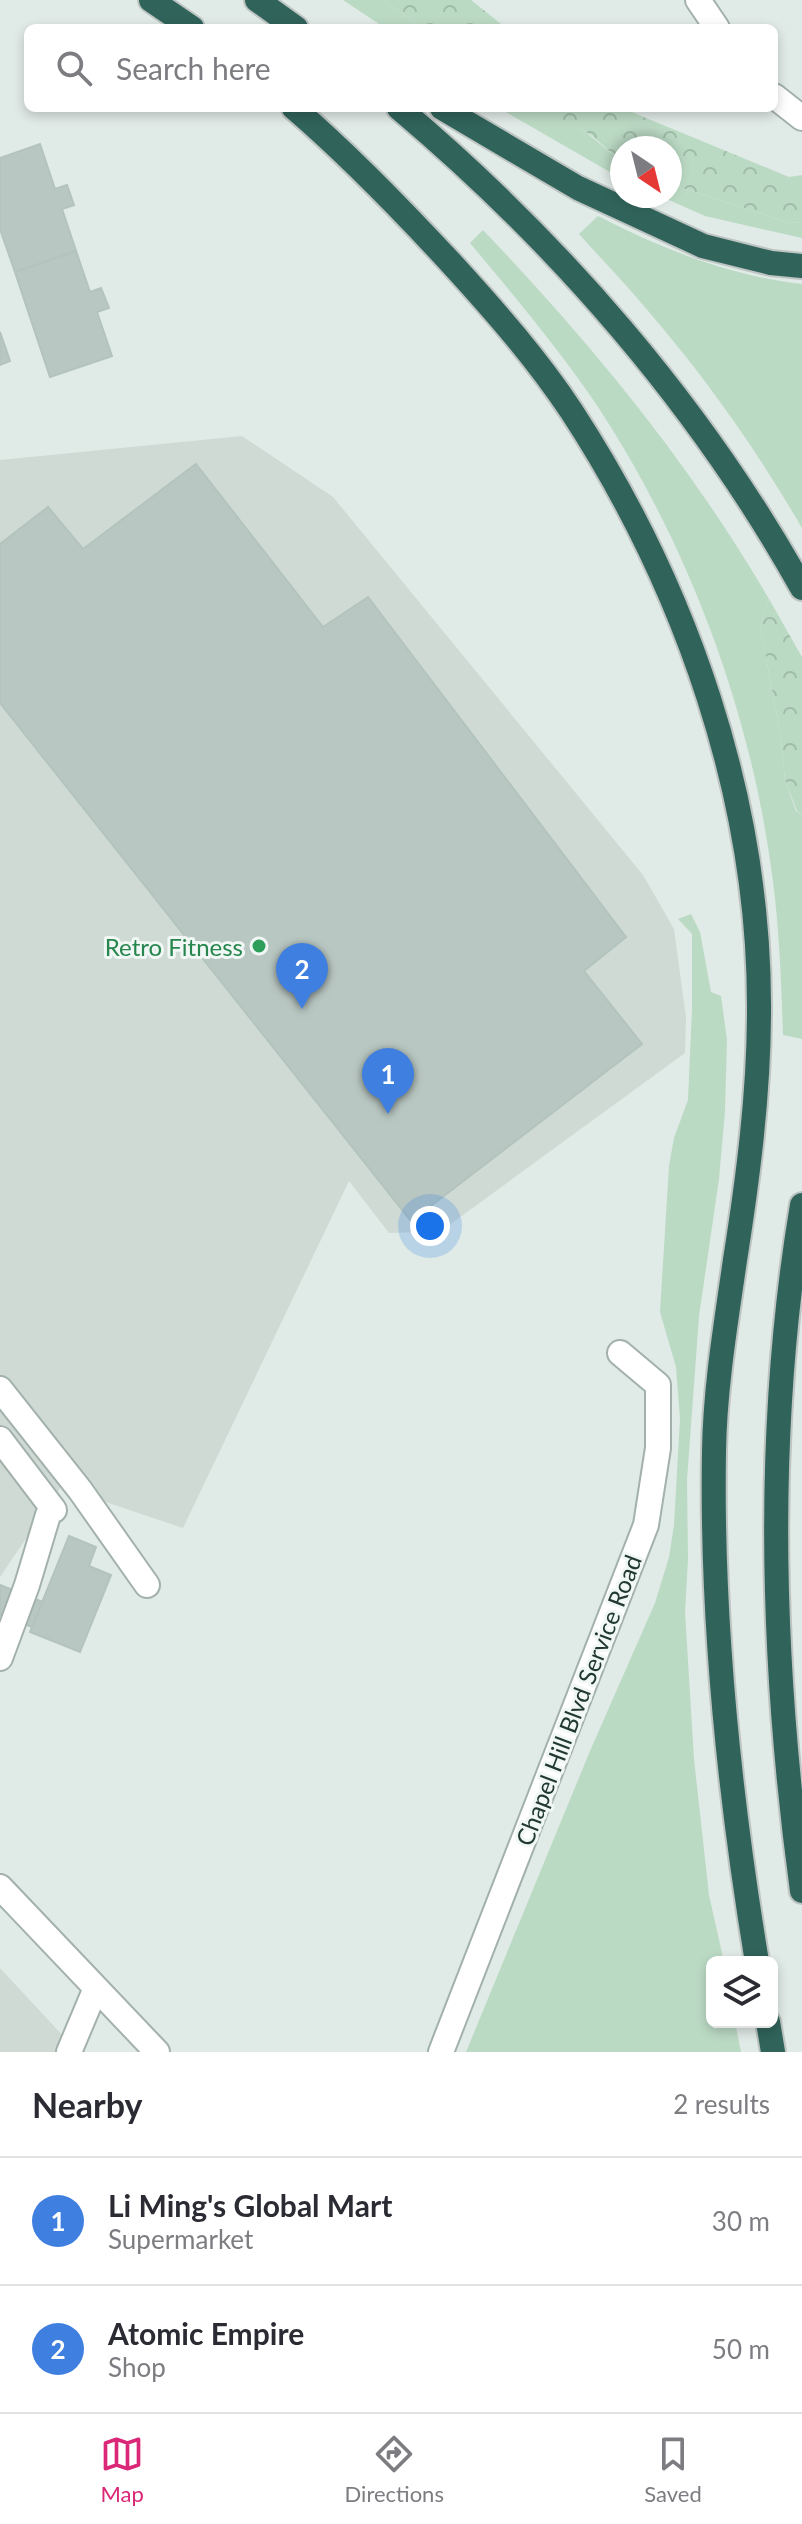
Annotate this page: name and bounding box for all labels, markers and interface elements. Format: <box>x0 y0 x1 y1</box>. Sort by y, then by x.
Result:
search box <box>24 24 778 112</box>
icon: search <box>52 46 96 90</box>
text: Search here <box>116 50 271 86</box>
north arrow <box>610 136 682 208</box>
place label: Retro Fitness <box>105 932 243 961</box>
marker: Retro Fitness <box>250 937 268 955</box>
pin: 2 <box>276 943 328 1009</box>
pin: 1 <box>362 1048 414 1114</box>
your location <box>410 1206 450 1246</box>
street label: Chapel Hill Blvd Service Road <box>509 1551 647 1849</box>
map controls <box>706 1956 778 2028</box>
button: layers <box>706 1956 778 2028</box>
text: Nearby <box>32 2084 143 2125</box>
text: 2 results <box>673 2088 770 2120</box>
text: Li Ming's Global Mart <box>108 2187 392 2223</box>
text: 1 <box>50 2205 66 2237</box>
text: 30 m <box>712 2205 770 2237</box>
text: Supermarket <box>108 2223 253 2255</box>
text: Atomic Empire <box>108 2315 304 2351</box>
text: 2 <box>50 2333 66 2365</box>
text: 50 m <box>712 2333 770 2365</box>
text: Shop <box>108 2351 166 2383</box>
tab: Map <box>100 2432 144 2507</box>
tab: Directions <box>345 2432 444 2507</box>
tab: Saved <box>644 2432 702 2507</box>

